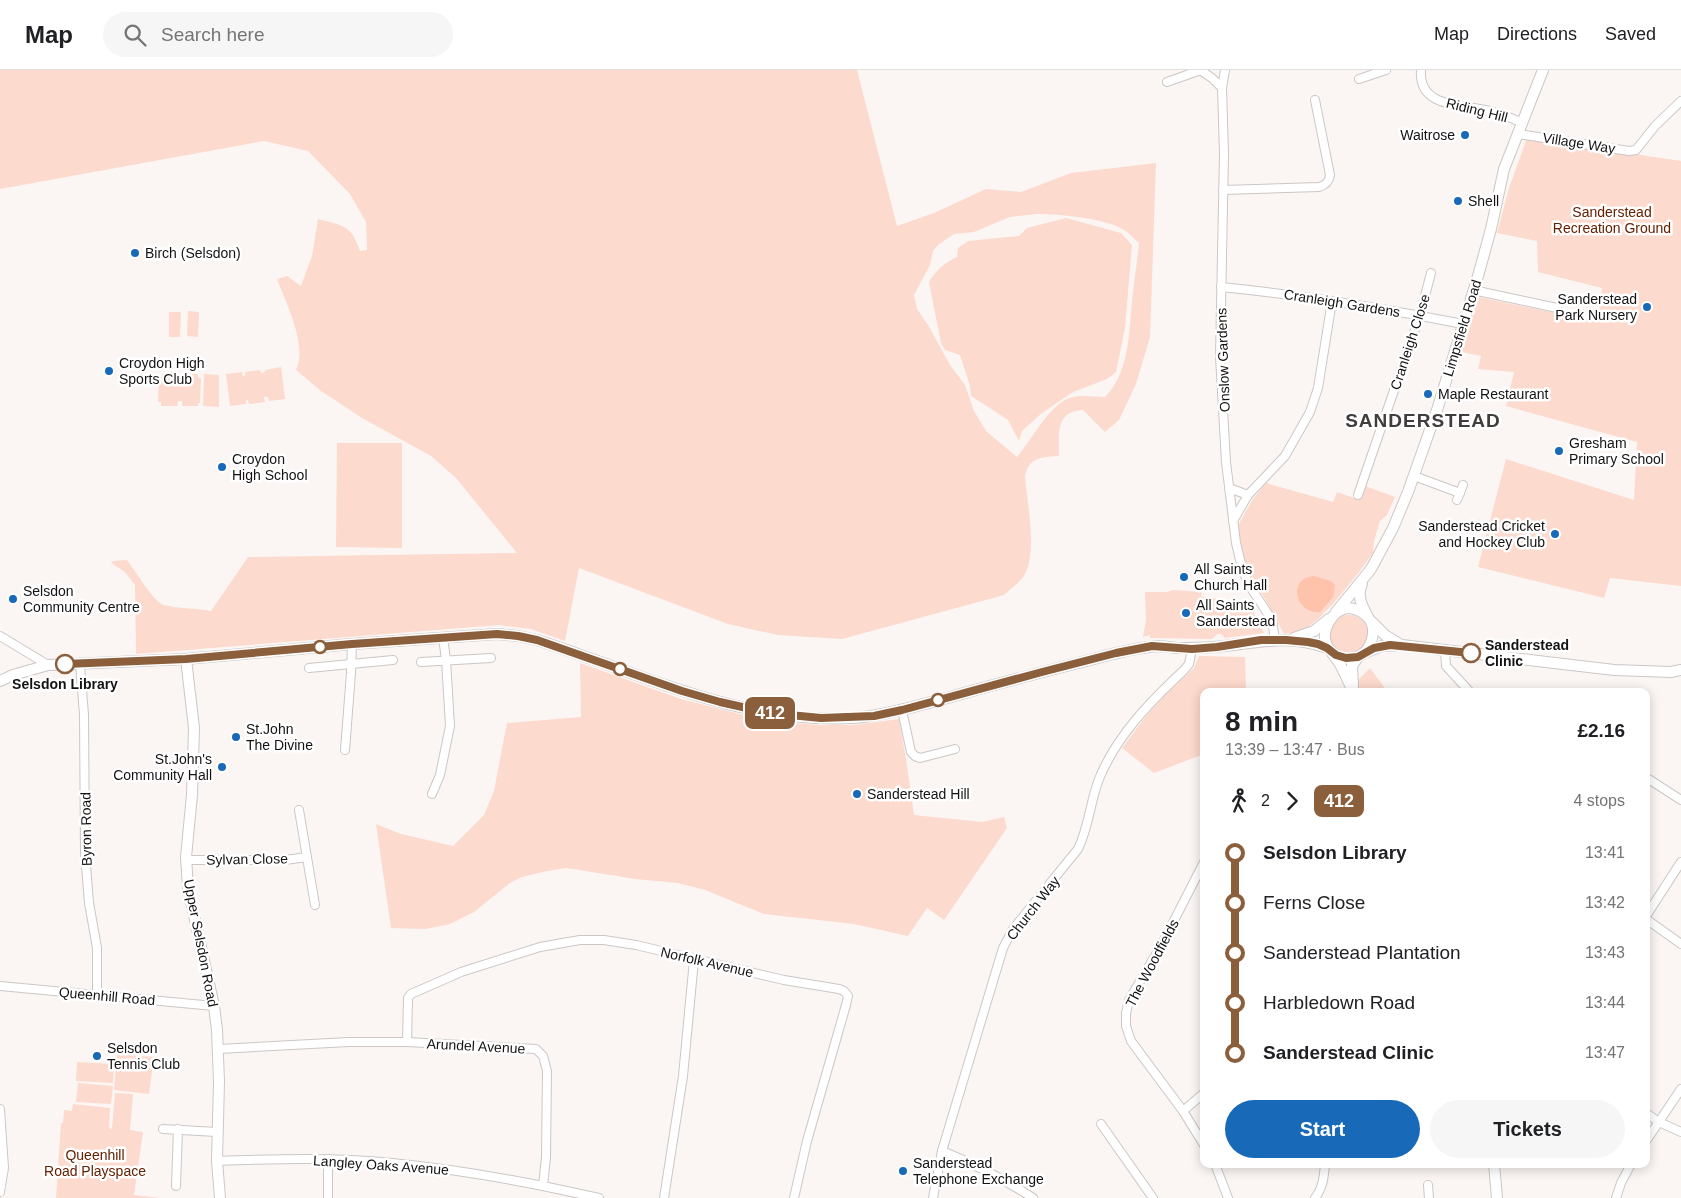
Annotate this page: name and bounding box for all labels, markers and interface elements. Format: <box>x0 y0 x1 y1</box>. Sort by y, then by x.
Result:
search box <box>103 12 453 57</box>
text: Map <box>25 21 73 48</box>
icon: search <box>121 21 149 49</box>
text: Search here <box>161 24 265 45</box>
text: Map <box>1434 24 1469 44</box>
text: Directions <box>1497 24 1577 44</box>
text: Saved <box>1605 24 1656 44</box>
street label: Riding Hill <box>1444 95 1510 125</box>
place label: Waitrose <box>1400 127 1455 143</box>
marker: Waitrose <box>1459 129 1471 141</box>
street label: Village Way <box>1542 129 1616 157</box>
place label: Shell <box>1468 193 1499 209</box>
marker: Shell <box>1452 195 1464 207</box>
park label: Sanderstead Recreation Ground <box>1553 204 1671 236</box>
place label: Birch (Selsdon) <box>145 245 241 261</box>
marker: Birch (Selsdon) <box>129 247 141 259</box>
street label: Limpsfield Road <box>1440 278 1484 378</box>
street label: Cranleigh Gardens <box>1283 286 1401 320</box>
place label: Sanderstead Park Nursery <box>1555 291 1637 323</box>
street label: Cranleigh Close <box>1387 292 1433 392</box>
marker: Sanderstead Park Nursery <box>1641 301 1653 313</box>
street label: Onslow Gardens <box>1213 308 1233 412</box>
place label: Croydon High Sports Club <box>119 355 205 387</box>
marker: Croydon High Sports Club <box>103 365 115 377</box>
place label: Maple Restaurant <box>1438 386 1549 402</box>
marker: Maple Restaurant <box>1422 388 1434 400</box>
district label: SANDERSTEAD <box>1345 410 1501 431</box>
place label: Gresham Primary School <box>1569 435 1664 467</box>
marker: Gresham Primary School <box>1553 445 1565 457</box>
place label: Croydon High School <box>232 451 308 483</box>
marker: Croydon High School <box>216 461 228 473</box>
place label: Sanderstead Cricket and Hockey Club <box>1418 518 1545 550</box>
marker: Sanderstead Cricket and Hockey Club <box>1549 528 1561 540</box>
place label: All Saints Church Hall <box>1194 561 1267 593</box>
marker: All Saints Church Hall <box>1178 571 1190 583</box>
place label: Selsdon Community Centre <box>23 583 140 615</box>
marker: Selsdon Community Centre <box>7 593 19 605</box>
place label: All Saints Sanderstead <box>1196 597 1275 629</box>
marker: All Saints Sanderstead <box>1180 607 1192 619</box>
place label: Sanderstead Clinic <box>1485 637 1569 669</box>
unlabelled marker <box>313 640 327 654</box>
marker: Sanderstead Clinic <box>1461 643 1481 663</box>
marker: Selsdon Library <box>55 654 75 674</box>
unlabelled marker <box>613 662 627 676</box>
place label: Selsdon Library <box>12 676 118 692</box>
unlabelled marker <box>931 693 945 707</box>
line badge: 412 <box>741 697 799 729</box>
text: 412 <box>755 703 785 723</box>
text: 8 min <box>1225 706 1298 737</box>
text: £2.16 <box>1577 720 1625 741</box>
place label: St.John The Divine <box>246 721 313 753</box>
marker: St.John The Divine <box>230 731 242 743</box>
text: 13:39 – 13:47 · Bus <box>1225 741 1365 758</box>
place label: St.John's Community Hall <box>113 751 212 783</box>
marker: St.John's Community Hall <box>216 761 228 773</box>
place label: Sanderstead Hill <box>867 786 970 802</box>
icon: walk <box>1225 787 1253 815</box>
icon: forward <box>1278 787 1306 815</box>
marker: Sanderstead Hill <box>851 788 863 800</box>
text: 412 <box>1324 791 1354 811</box>
street label: Byron Road <box>77 792 95 866</box>
text: 2 <box>1261 792 1270 809</box>
text: 4 stops <box>1573 792 1625 809</box>
text: Selsdon Library <box>1263 842 1407 863</box>
text: 13:41 <box>1585 844 1625 861</box>
street label: Sylvan Close <box>206 850 288 868</box>
street label: Church Way <box>1003 873 1063 943</box>
street label: Upper Selsdon Road <box>181 878 221 1008</box>
text: Ferns Close <box>1263 892 1365 913</box>
text: 13:42 <box>1585 894 1625 911</box>
street label: The Woodfields <box>1122 916 1182 1010</box>
text: Sanderstead Plantation <box>1263 942 1461 963</box>
street label: Norfolk Avenue <box>659 944 755 980</box>
text: 13:43 <box>1585 944 1625 961</box>
street label: Queenhill Road <box>58 984 156 1008</box>
text: Harbledown Road <box>1263 992 1415 1013</box>
text: 13:44 <box>1585 994 1625 1011</box>
street label: Arundel Avenue <box>426 1035 526 1057</box>
place label: Selsdon Tennis Club <box>107 1040 180 1072</box>
text: Sanderstead Clinic <box>1263 1042 1434 1063</box>
text: 13:47 <box>1585 1044 1625 1061</box>
marker: Selsdon Tennis Club <box>91 1050 103 1062</box>
button: Start <box>1225 1100 1420 1158</box>
button: Tickets <box>1430 1100 1625 1158</box>
park label: Queenhill Road Playspace <box>44 1147 146 1179</box>
street label: Langley Oaks Avenue <box>313 1152 450 1178</box>
place label: Sanderstead Telephone Exchange <box>913 1155 1044 1187</box>
marker: Sanderstead Telephone Exchange <box>897 1165 909 1177</box>

